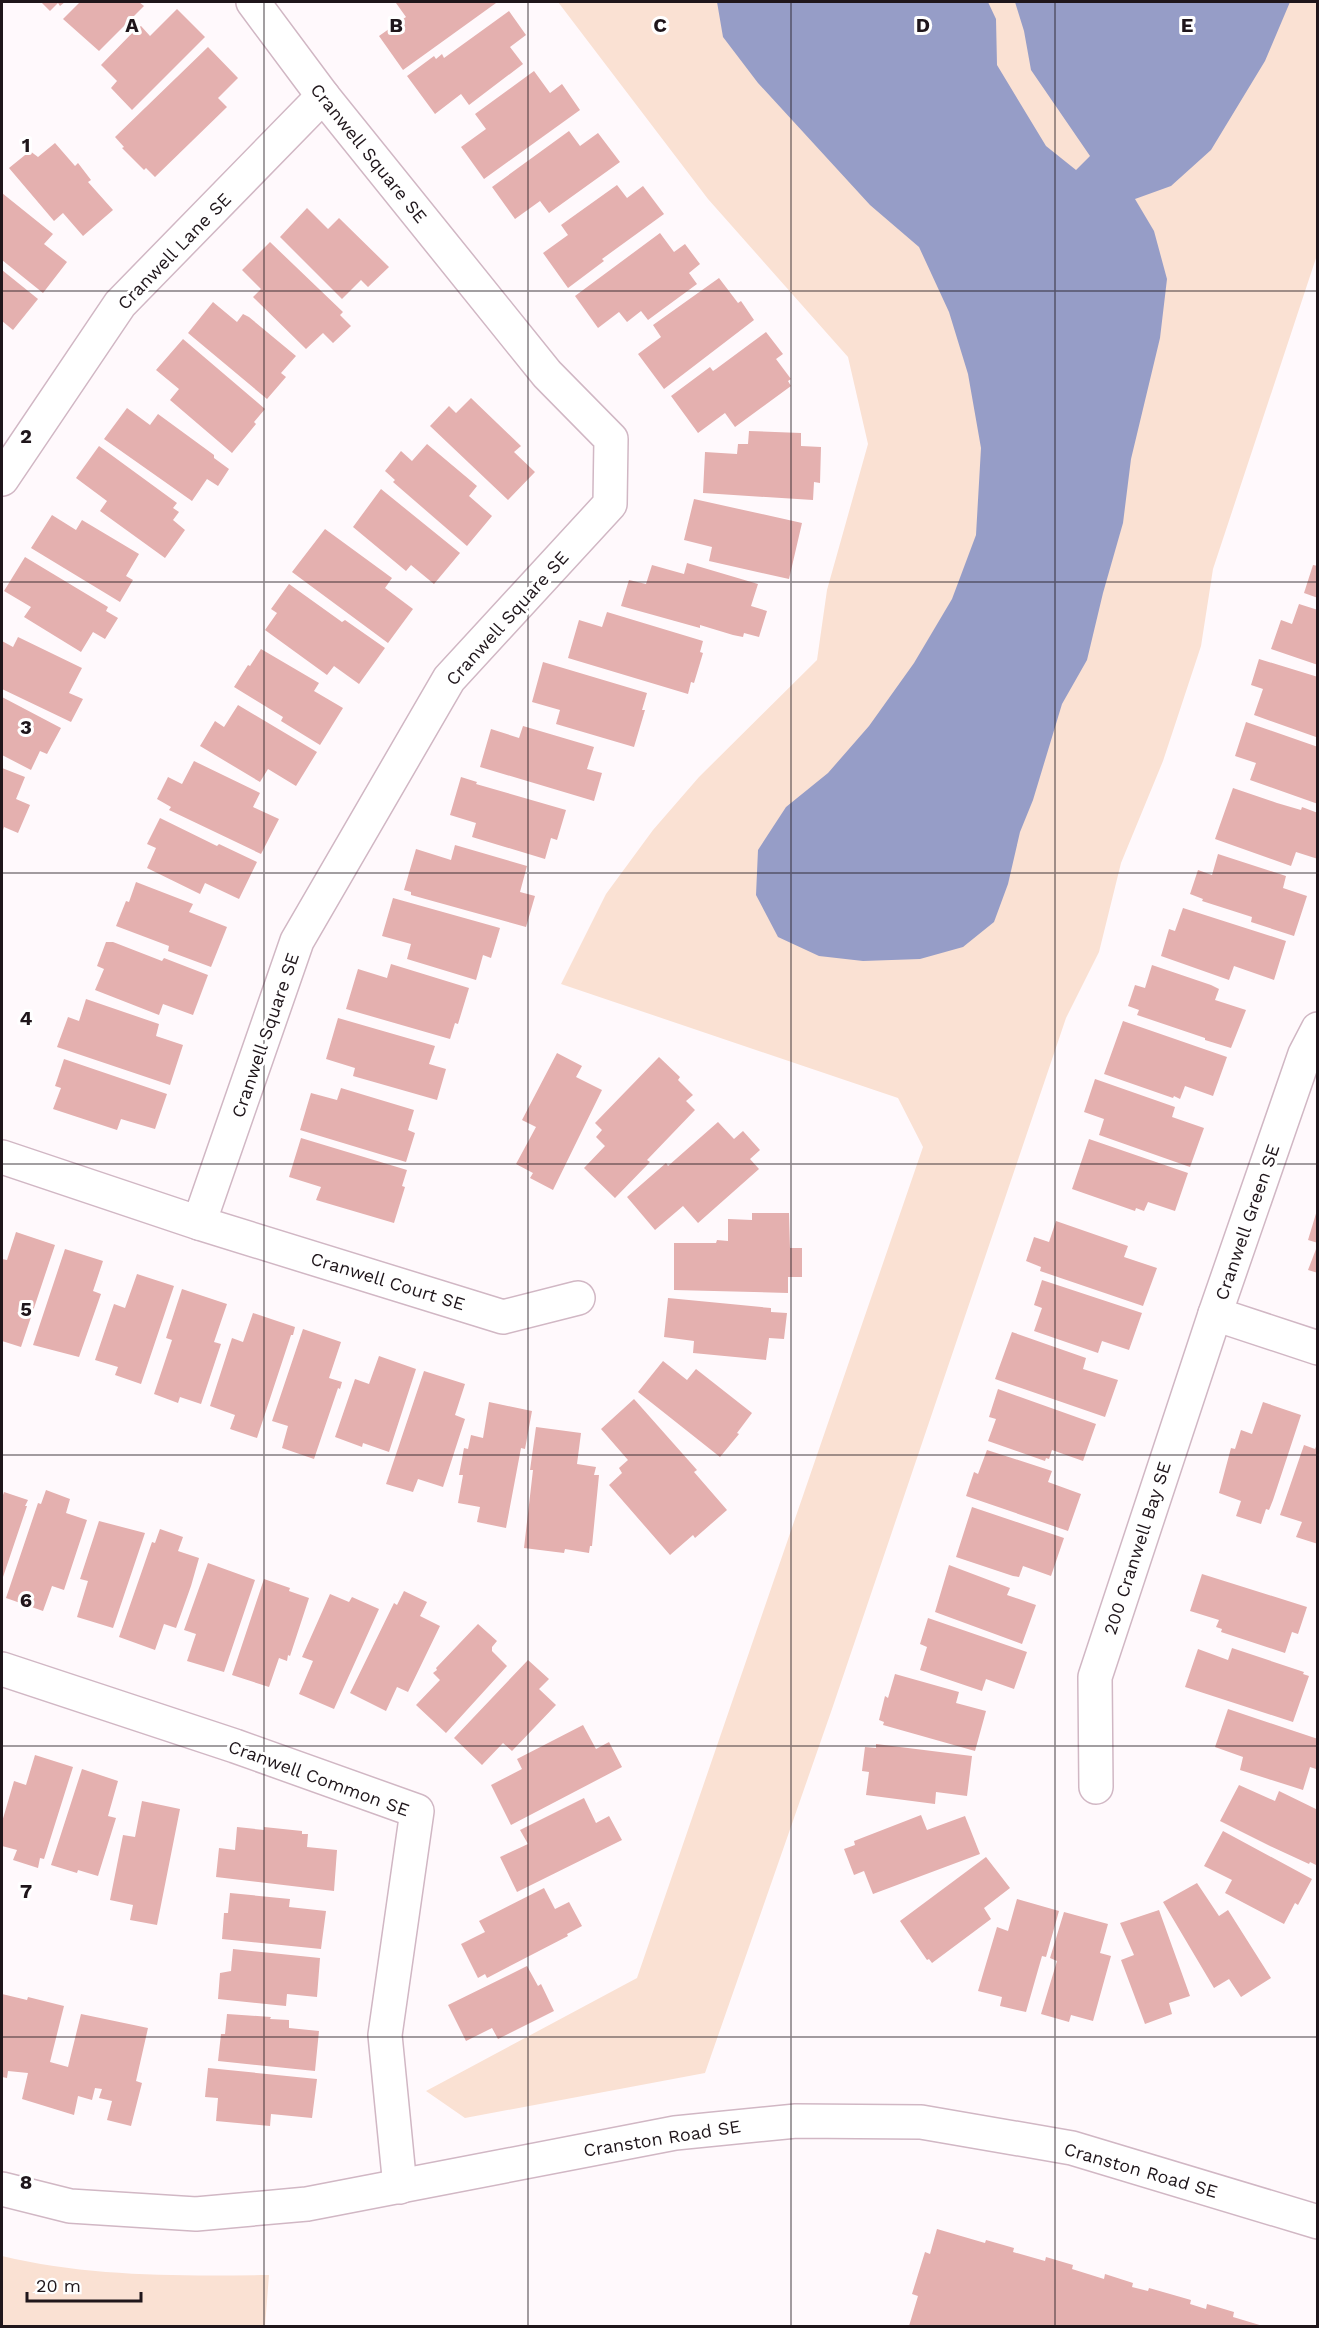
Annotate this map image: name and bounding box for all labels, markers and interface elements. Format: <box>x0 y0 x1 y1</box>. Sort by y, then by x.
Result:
text: A <box>125 13 139 37</box>
text: B <box>389 13 403 37</box>
text: C <box>653 13 667 37</box>
text: D <box>916 13 930 37</box>
text: E <box>1181 13 1193 37</box>
street label: Cranwell Square SE <box>306 79 432 227</box>
text: 1 <box>22 133 30 157</box>
street label: Cranwell Lane SE <box>113 188 235 314</box>
text: 2 <box>20 424 32 448</box>
street label: Cranwell Square SE <box>441 547 573 689</box>
text: 3 <box>20 715 32 739</box>
street label: Cranwell Square SE <box>227 950 303 1120</box>
text: 4 <box>20 1006 33 1030</box>
street label: Cranwell Green SE <box>1210 1141 1284 1303</box>
street label: Cranwell Court SE <box>308 1248 468 1314</box>
text: 5 <box>20 1297 32 1321</box>
street label: 200 Cranwell Bay SE <box>1099 1459 1175 1637</box>
text: 6 <box>20 1588 32 1612</box>
street label: Cranwell Common SE <box>226 1735 412 1821</box>
text: 7 <box>20 1879 32 1903</box>
street label: Cranston Road SE <box>582 2115 742 2161</box>
street label: Cranston Road SE <box>1062 2138 1220 2202</box>
text: 8 <box>20 2170 32 2194</box>
scale bar <box>27 2265 141 2303</box>
text: 20 m <box>36 2275 81 2296</box>

